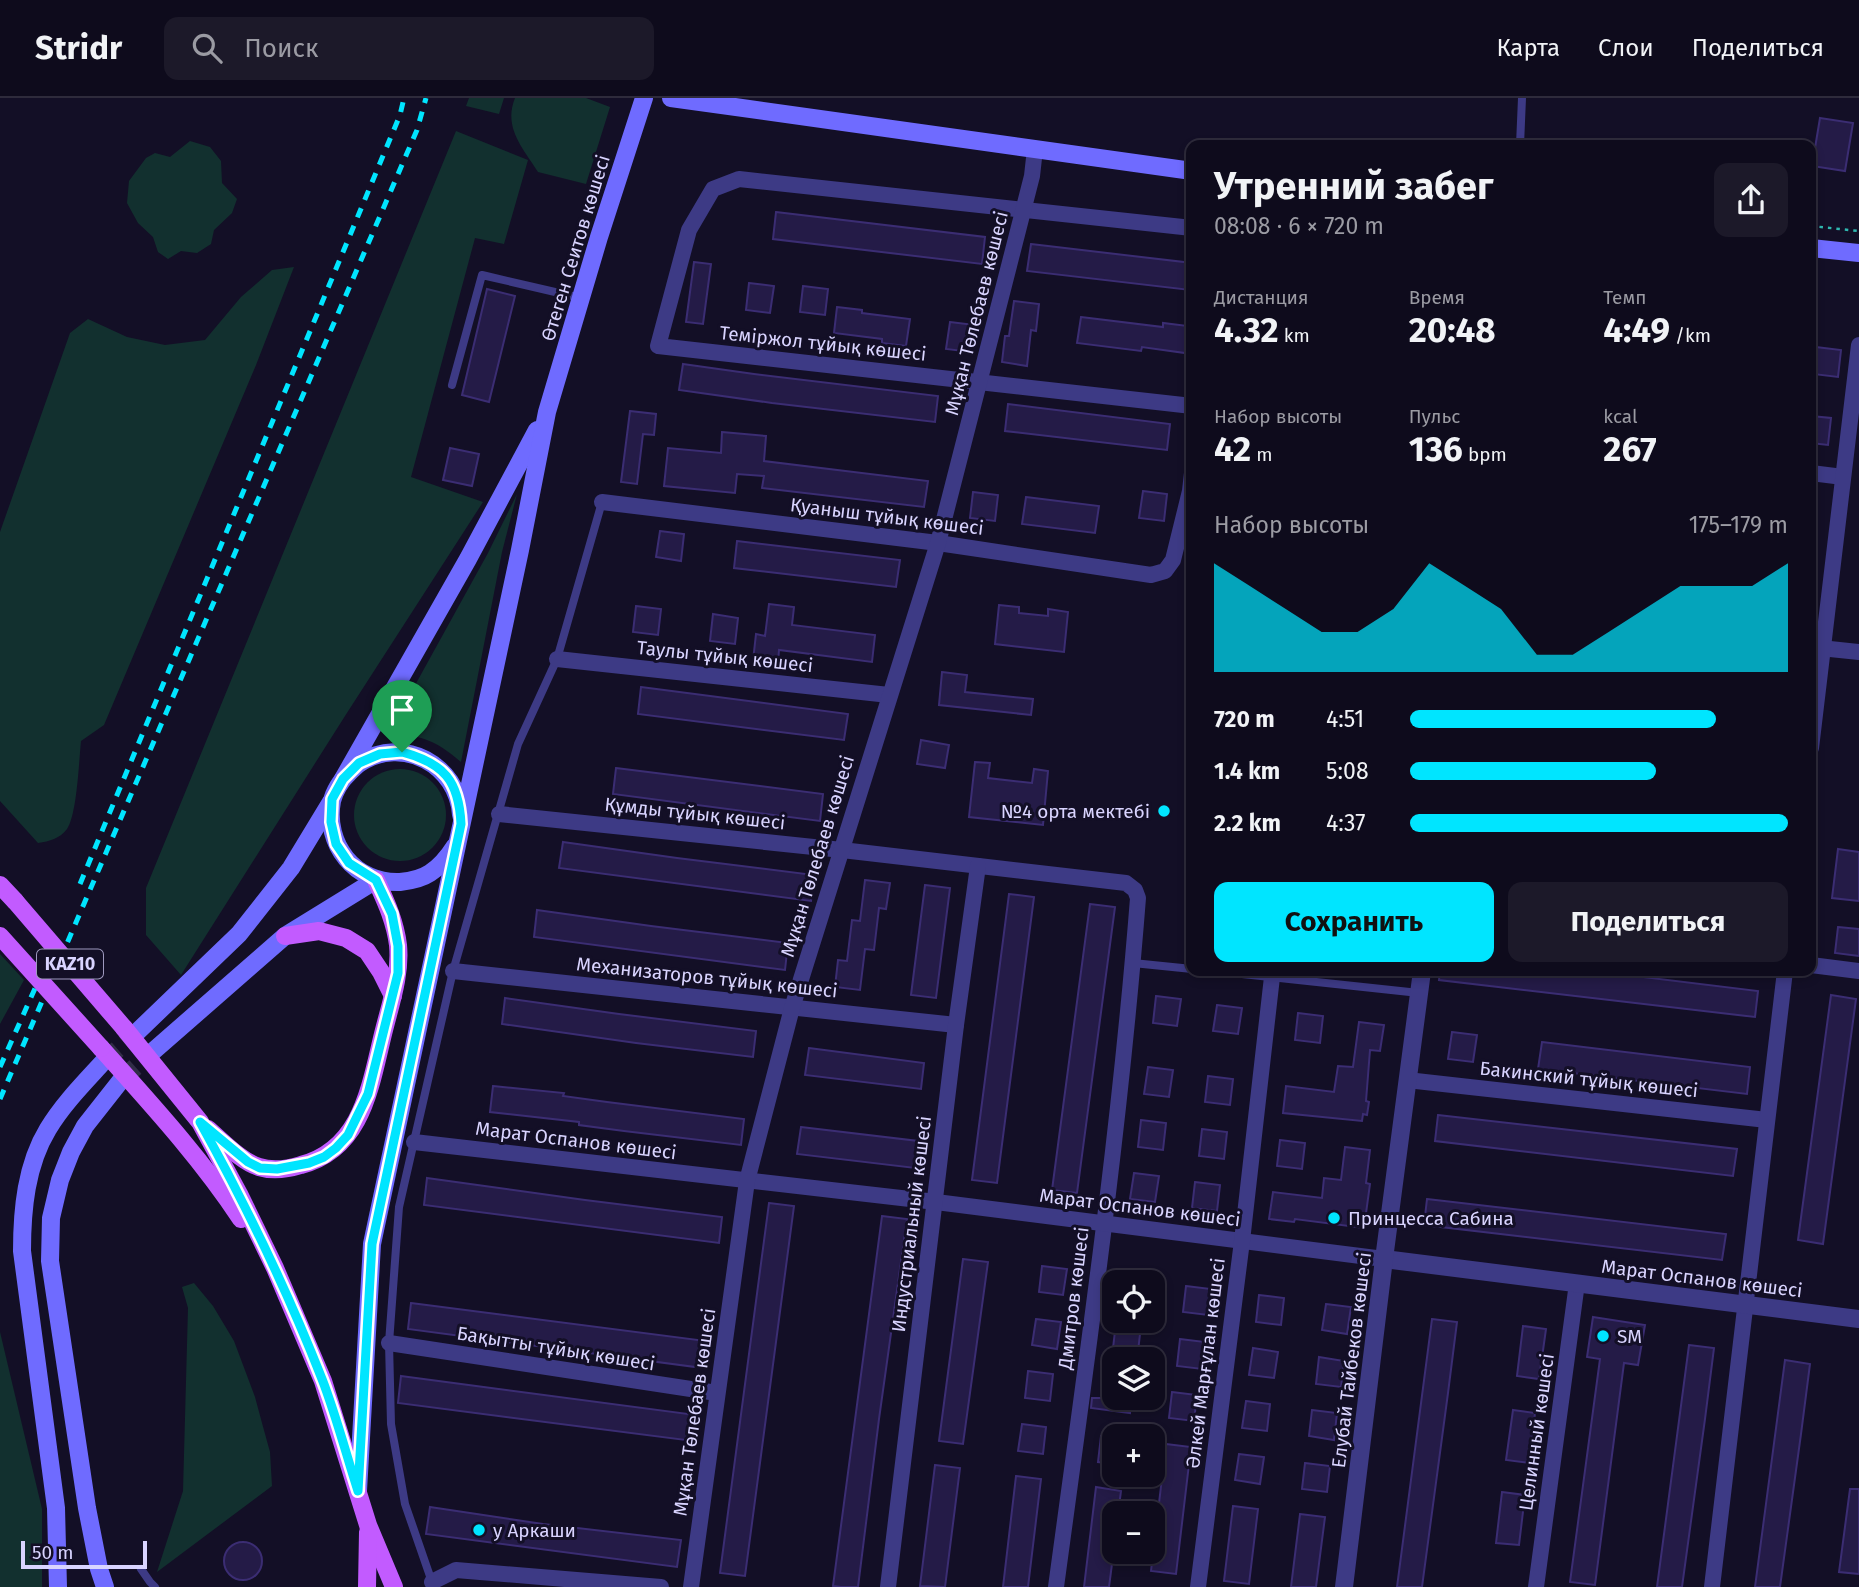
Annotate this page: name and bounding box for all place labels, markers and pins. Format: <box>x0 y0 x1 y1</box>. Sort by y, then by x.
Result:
pin <box>372 680 432 752</box>
place label: №4 орта мектебі <box>1001 800 1150 823</box>
marker: №4 орта мектебі <box>1156 803 1172 819</box>
place label: Принцесса Сабина <box>1348 1207 1514 1230</box>
marker: Принцесса Сабина <box>1326 1210 1342 1226</box>
place label: SM <box>1617 1325 1642 1348</box>
marker: SM <box>1595 1328 1611 1344</box>
place label: у Аркаши <box>493 1519 576 1542</box>
marker: у Аркаши <box>471 1522 487 1538</box>

